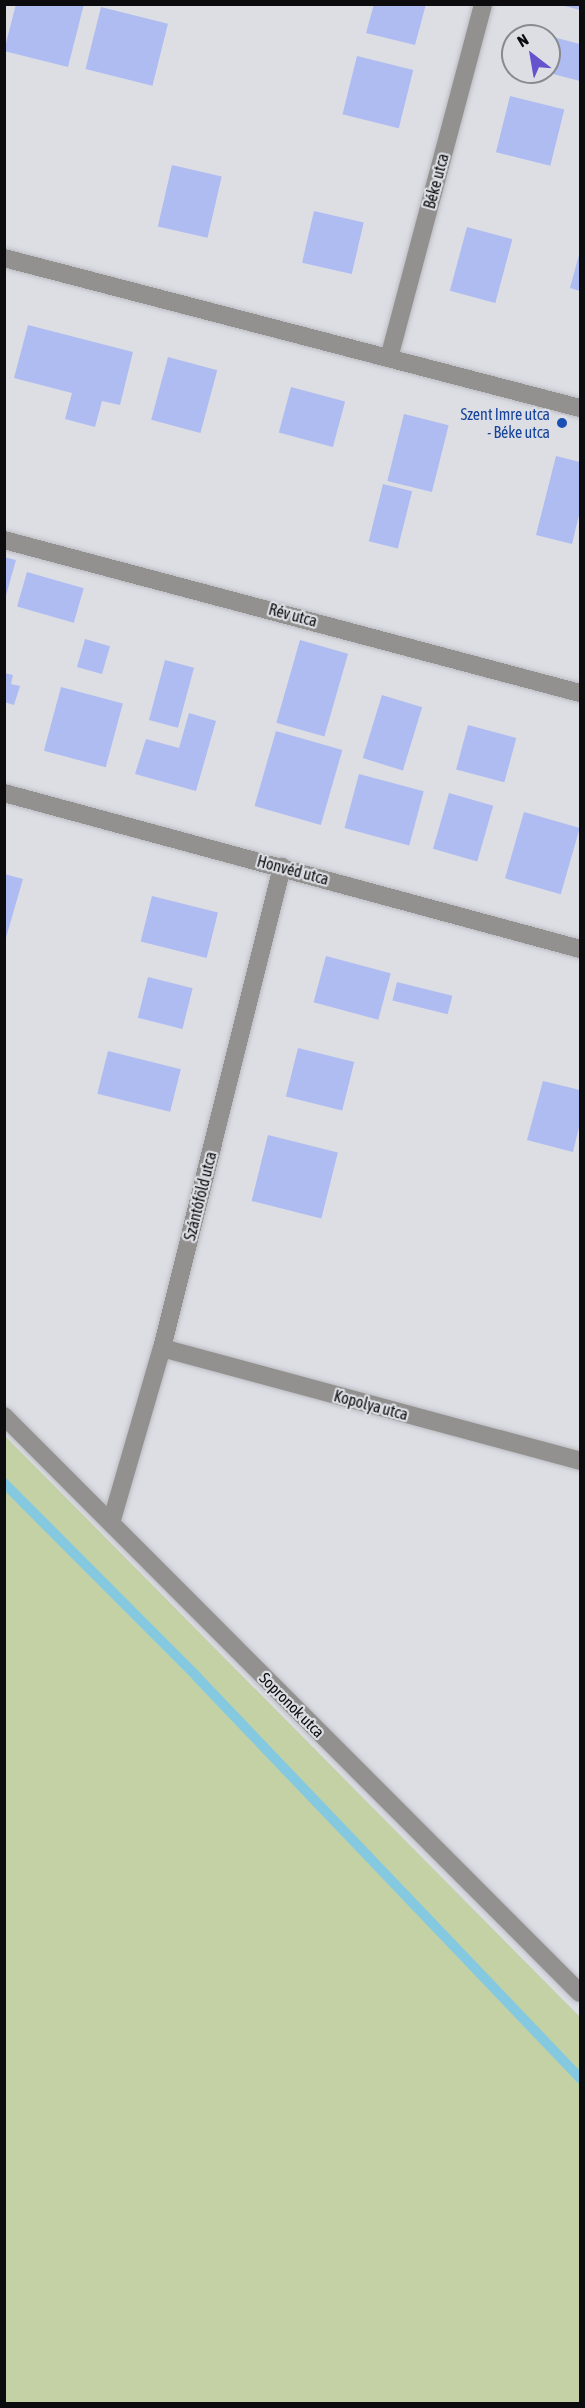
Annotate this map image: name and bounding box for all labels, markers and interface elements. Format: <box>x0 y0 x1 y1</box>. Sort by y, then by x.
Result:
north arrow <box>501 24 561 84</box>
text: N <box>514 30 531 50</box>
street label: Béke utca <box>419 151 453 211</box>
place label: Szent Imre utca - Béke utca <box>461 404 550 442</box>
marker: Szent Imre utca - Béke utca <box>555 416 569 430</box>
street label: Rév utca <box>267 599 319 631</box>
street label: Honvéd utca <box>255 851 331 889</box>
street label: Szántóföld utca <box>180 1150 220 1242</box>
street label: Kopolya utca <box>332 1386 410 1424</box>
street label: Sopronok utca <box>255 1668 329 1742</box>

